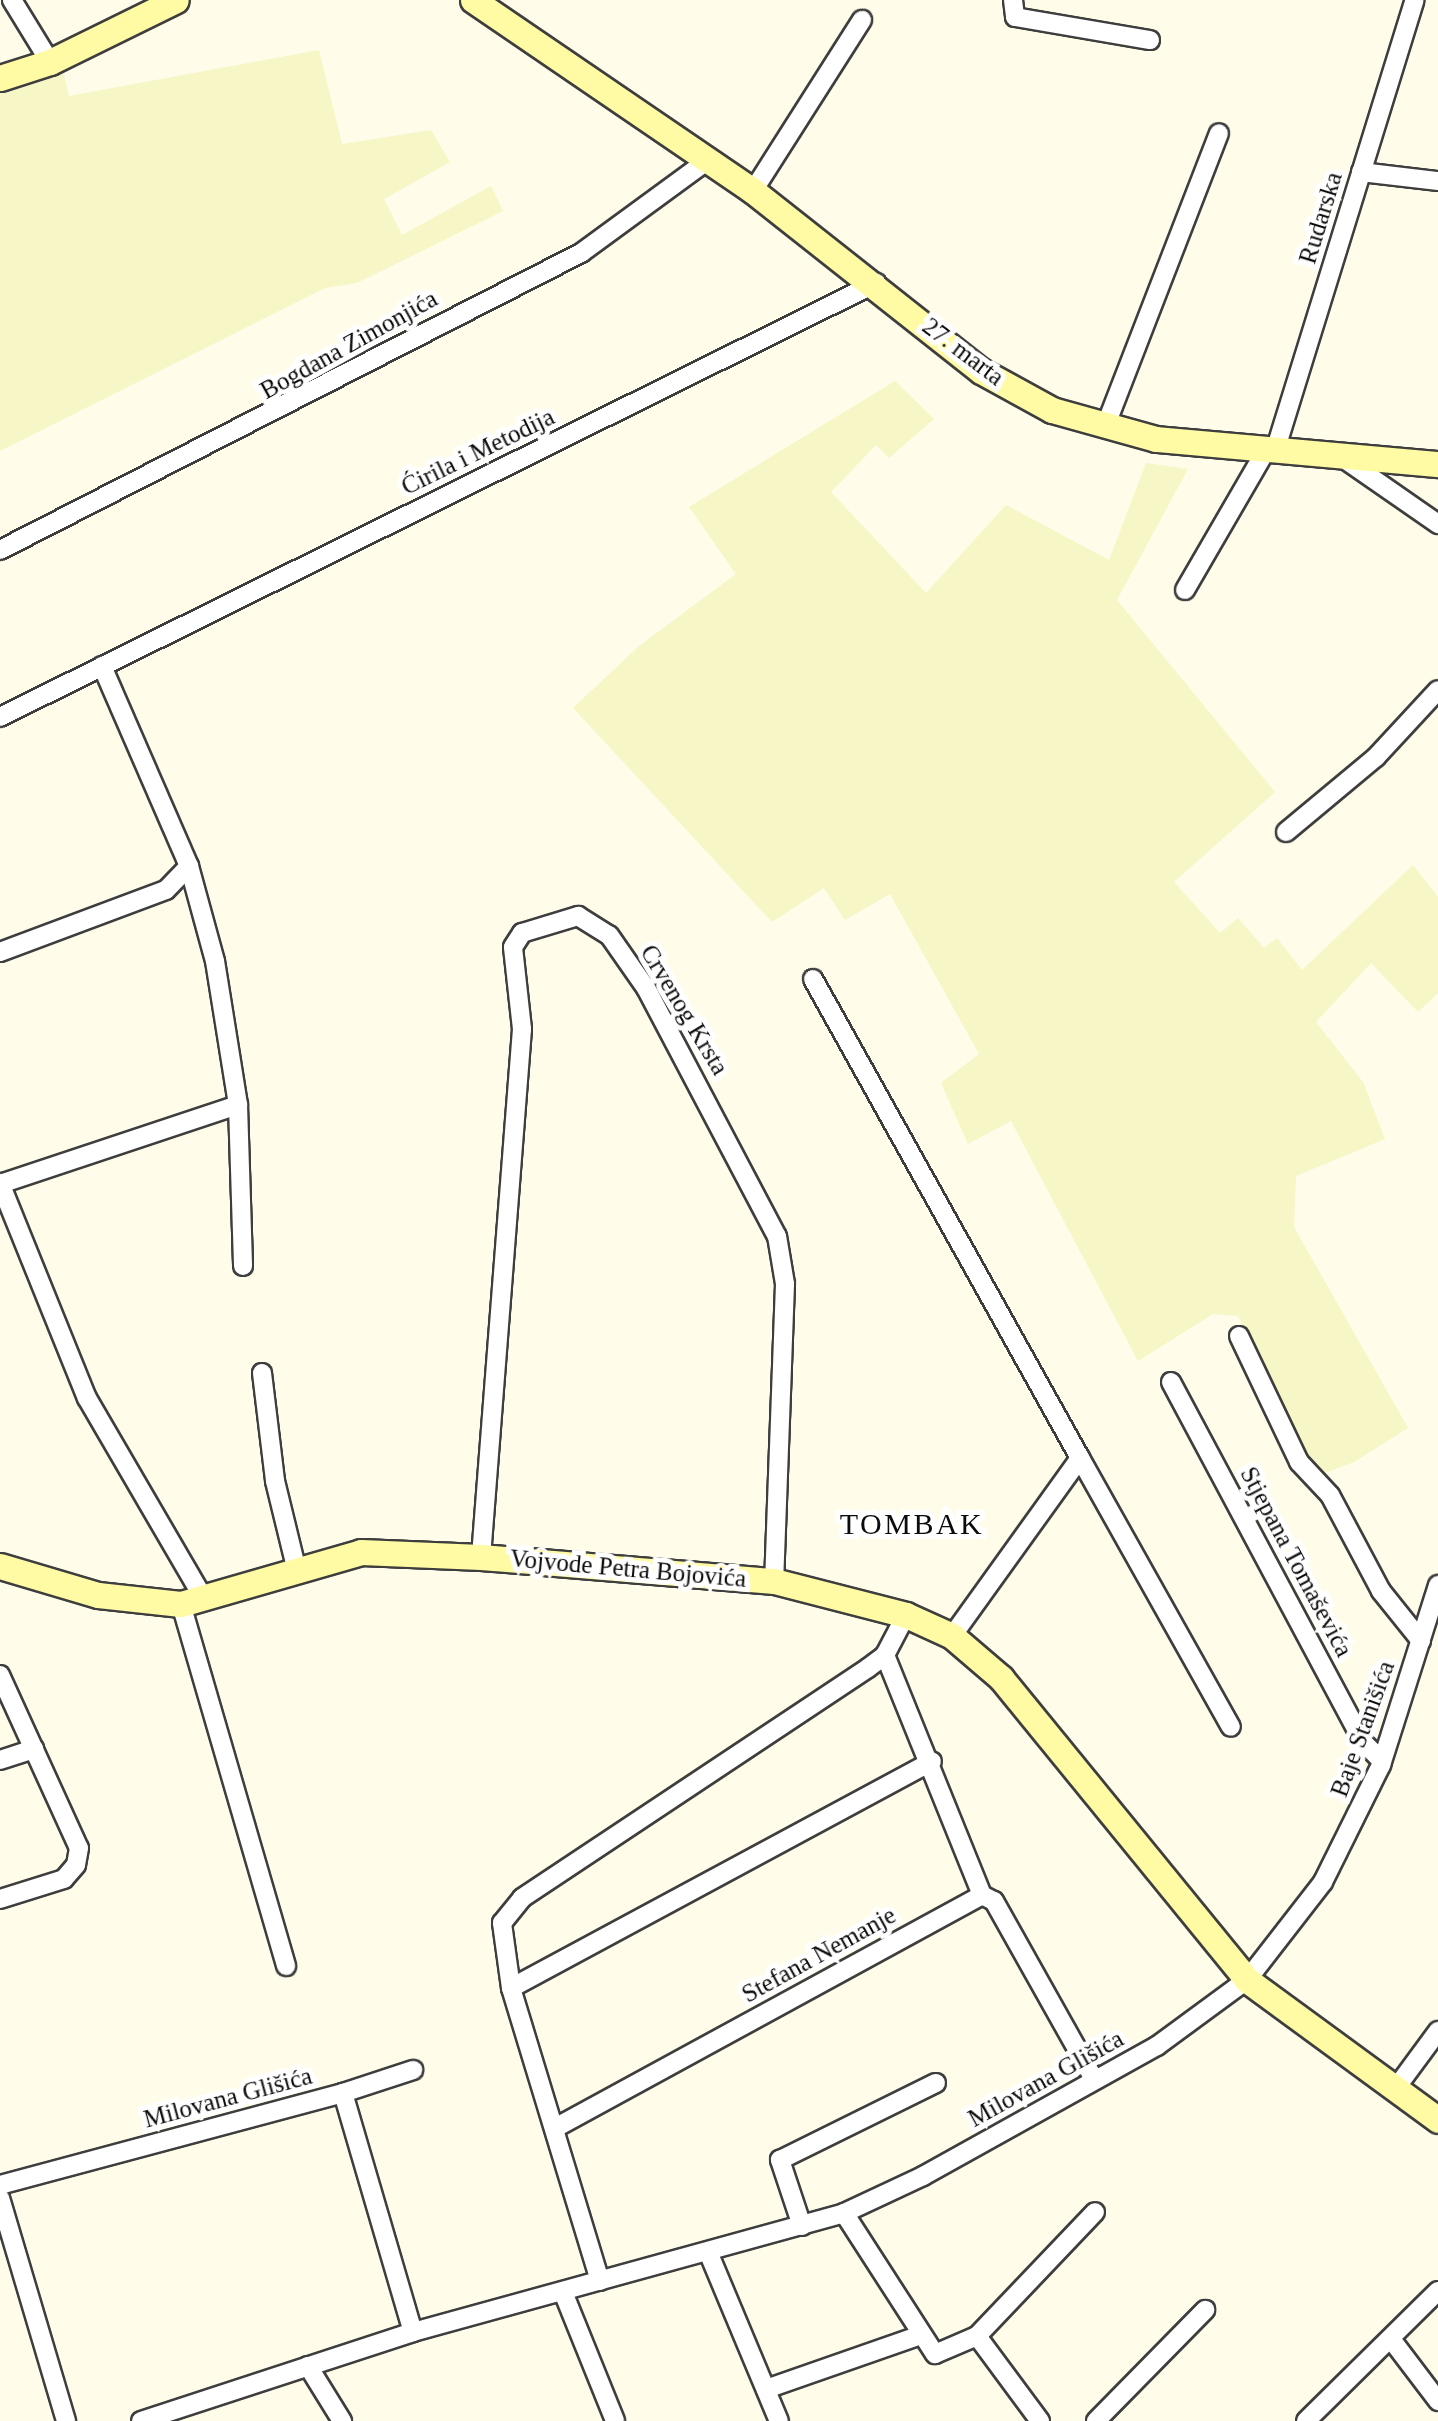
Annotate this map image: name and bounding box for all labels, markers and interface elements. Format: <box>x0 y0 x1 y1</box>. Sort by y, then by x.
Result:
street label: Rudarska <box>1293 168 1349 268</box>
street label: Bogdana Zimonjića <box>255 284 443 406</box>
street label: 27. marta <box>916 312 1010 392</box>
street label: Ćirila i Metodija <box>397 402 559 502</box>
street label: Crvenog Krsta <box>633 939 735 1081</box>
street label: Stjepana Tomaševića <box>1233 1462 1359 1662</box>
district label: TOMBAK <box>840 1506 984 1542</box>
street label: Vojvode Petra Bojovića <box>509 1544 747 1594</box>
street label: Baje Stanišića <box>1325 1657 1401 1801</box>
street label: Stefana Nemanje <box>737 1900 901 2010</box>
street label: Milovana Glišića <box>963 2024 1129 2134</box>
street label: Milovana Glišića <box>141 2061 315 2135</box>

